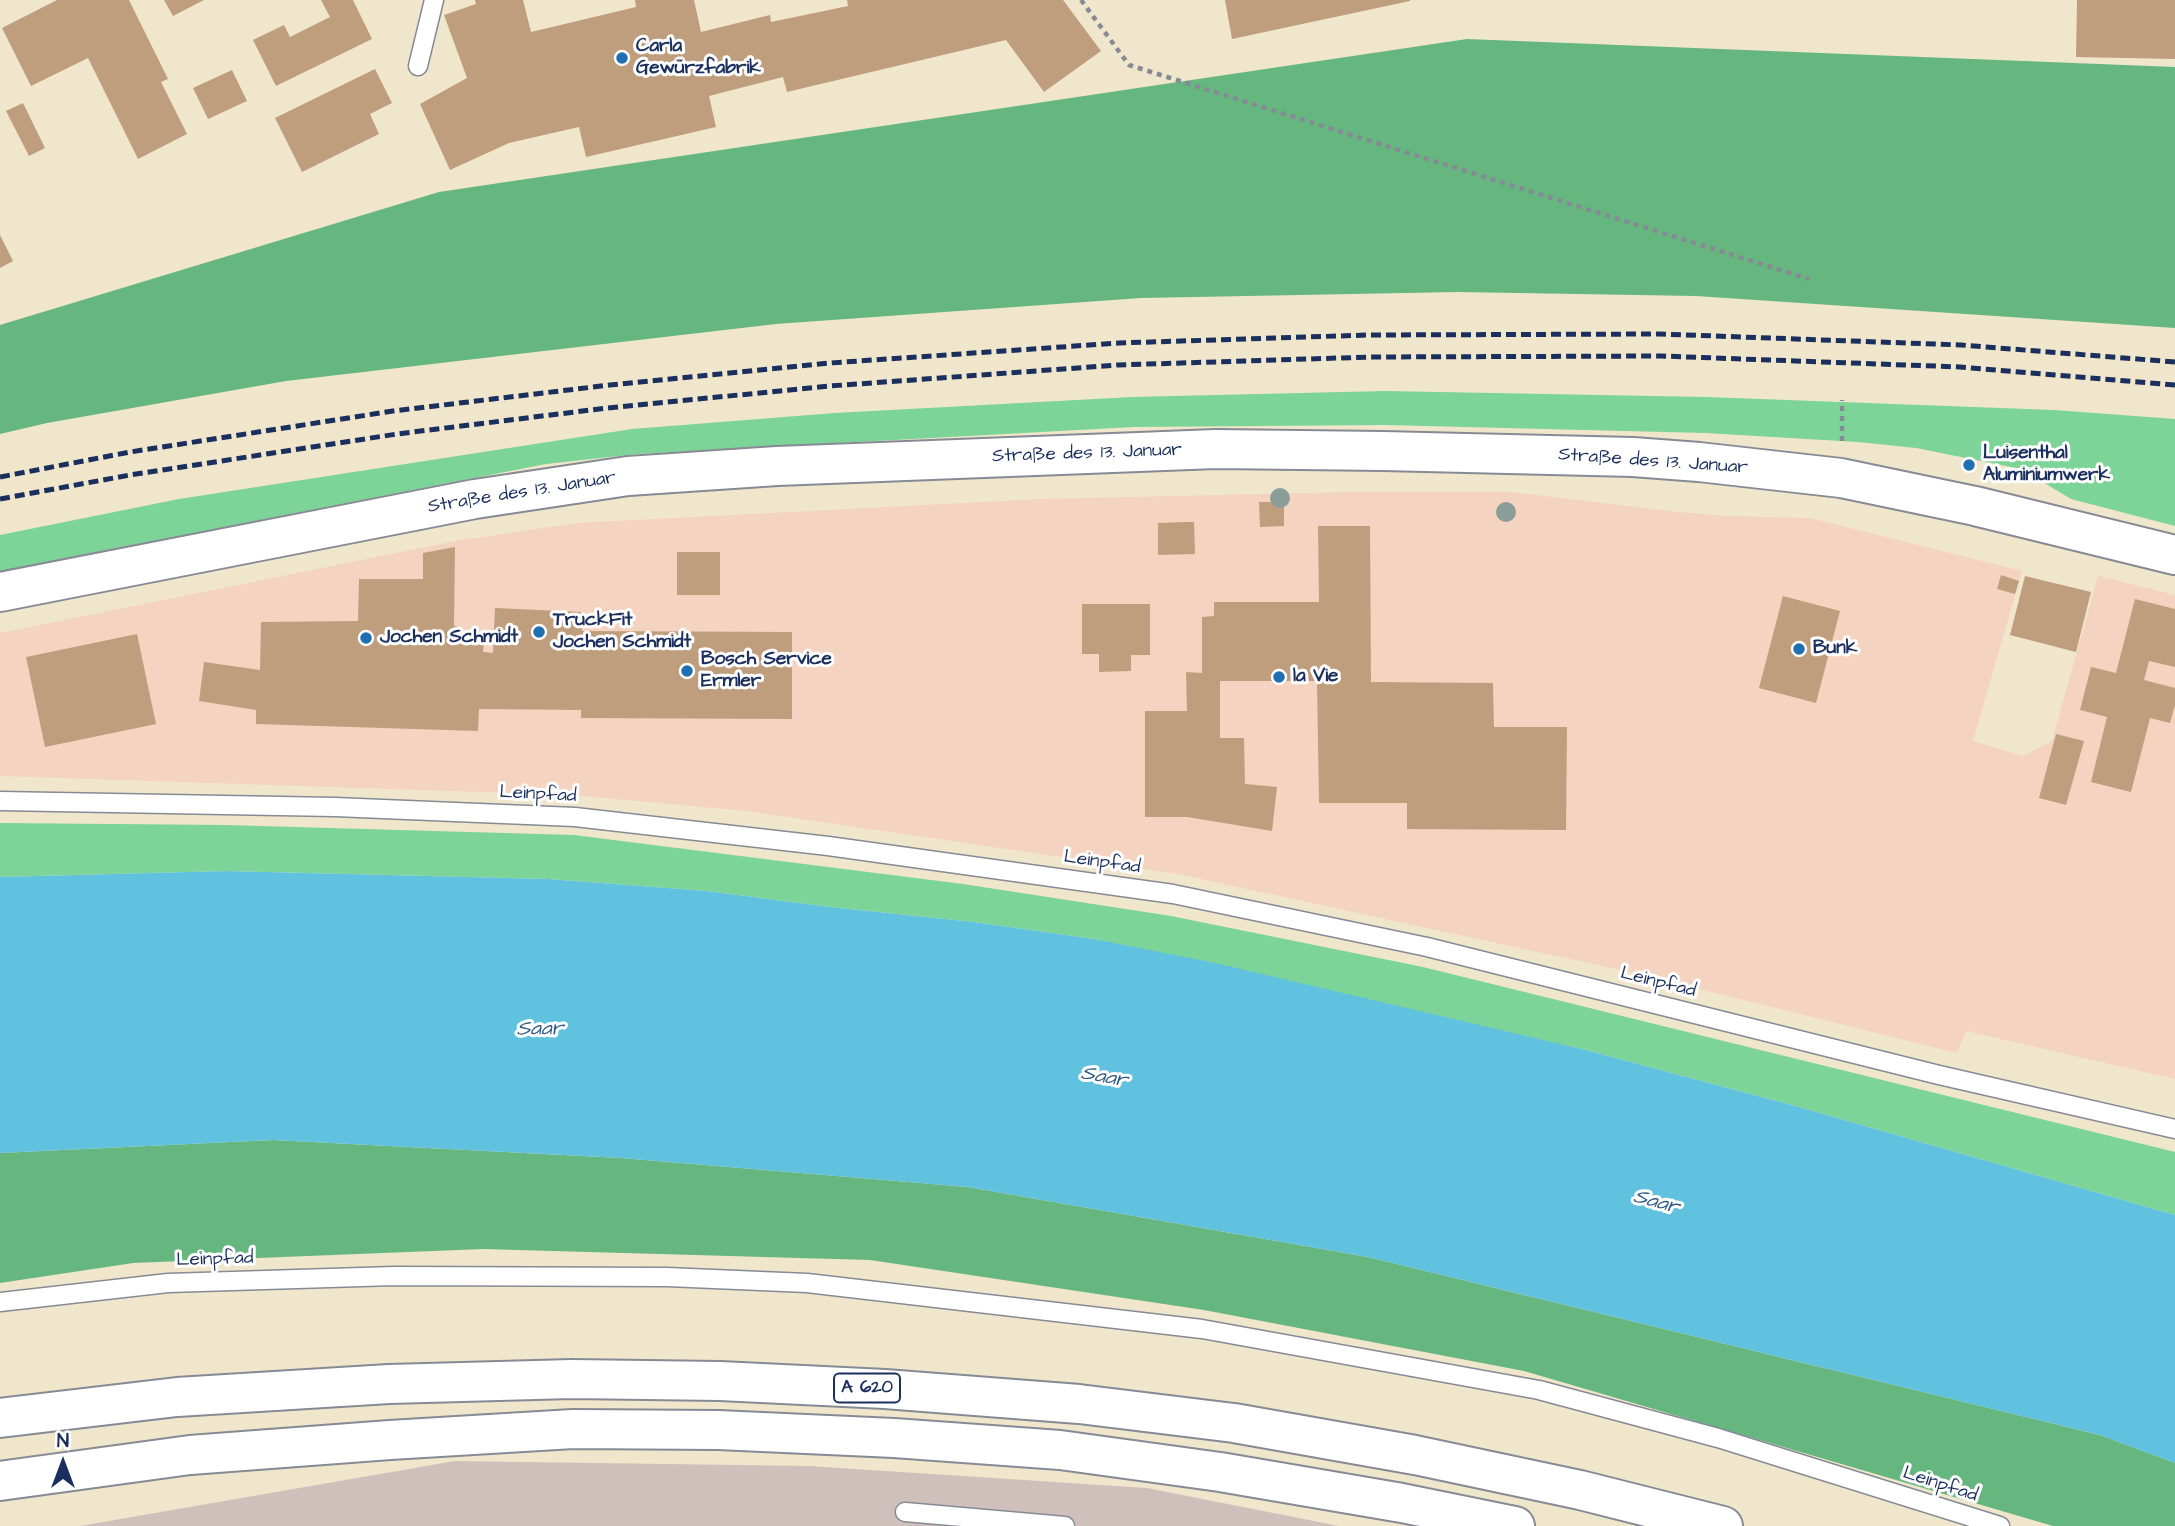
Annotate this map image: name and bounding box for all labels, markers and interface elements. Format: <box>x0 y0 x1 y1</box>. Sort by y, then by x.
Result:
place label: Carla Gewürzfabrik <box>636 36 761 80</box>
marker: Carla Gewürzfabrik <box>614 50 630 66</box>
street label: Straße des 13. Januar <box>992 439 1182 469</box>
place label: Luisenthal Aluminiumwerk <box>1983 443 2110 487</box>
street label: Straße des 13. Januar <box>1557 444 1749 480</box>
marker: Luisenthal Aluminiumwerk <box>1961 457 1977 473</box>
street label: Straße des 13. Januar <box>426 467 618 519</box>
place label: TruckFit Jochen Schmidt <box>553 610 691 654</box>
marker: TruckFit Jochen Schmidt <box>531 624 547 640</box>
place label: Jochen Schmidt <box>380 627 518 649</box>
marker: Jochen Schmidt <box>358 630 374 646</box>
place label: Bunk <box>1813 638 1857 660</box>
marker: Bunk <box>1791 641 1807 657</box>
place label: Bosch Service Ermler <box>701 649 832 693</box>
marker: Bosch Service Ermler <box>679 663 695 679</box>
place label: la Vie <box>1293 666 1338 688</box>
marker: la Vie <box>1271 669 1287 685</box>
street label: Leinpfad <box>499 782 577 808</box>
street label: Leinpfad <box>1062 846 1142 880</box>
street label: Leinpfad <box>1618 963 1698 1003</box>
water label: Saar <box>517 1017 563 1043</box>
water label: Saar <box>1079 1062 1129 1094</box>
water label: Saar <box>1630 1185 1682 1221</box>
street label: Leinpfad <box>176 1247 254 1273</box>
road number: A 620 <box>834 1373 900 1402</box>
north arrow <box>28 1428 98 1498</box>
text: N <box>57 1428 69 1455</box>
street label: Leinpfad <box>1900 1462 1980 1508</box>

